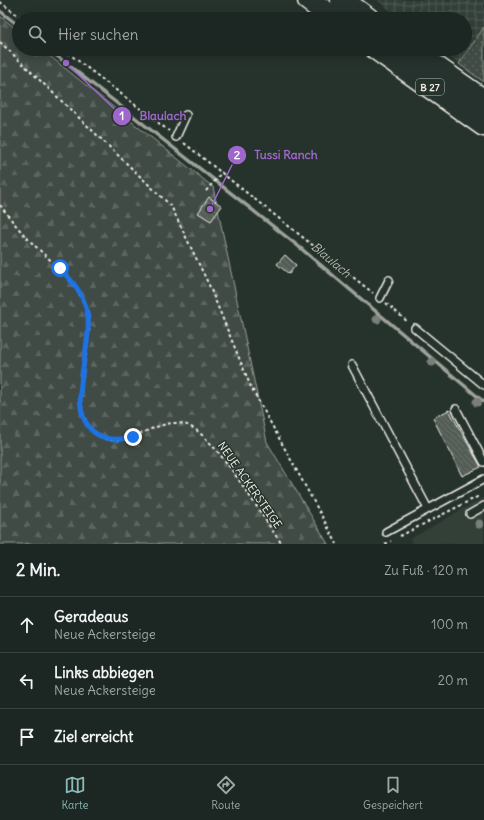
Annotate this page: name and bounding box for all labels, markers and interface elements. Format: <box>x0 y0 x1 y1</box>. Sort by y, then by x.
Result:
search box <box>12 12 472 56</box>
icon: search <box>26 23 48 45</box>
text: Hier suchen <box>58 25 138 44</box>
road number: B 27 <box>416 79 444 95</box>
callout: Blaulach <box>112 104 195 128</box>
text: 1 <box>120 108 124 123</box>
text: Blaulach <box>140 108 186 123</box>
callout: Tussi Ranch <box>227 143 326 167</box>
text: 2 <box>234 147 241 162</box>
text: Tussi Ranch <box>254 147 318 162</box>
water label: Blaulach <box>309 239 355 281</box>
route start <box>51 259 69 277</box>
route end <box>124 428 142 446</box>
street label: NEUE ACKERSTEIGE <box>215 439 285 531</box>
text: 2 Min. <box>16 559 60 581</box>
text: Zu Fuß · 120 m <box>384 562 468 579</box>
text: Geradeaus <box>54 607 128 626</box>
icon: ahead <box>16 614 38 636</box>
text: 100 m <box>431 616 468 633</box>
text: Neue Ackersteige <box>54 626 156 643</box>
text: Links abbiegen <box>54 663 154 682</box>
icon: left <box>16 670 38 692</box>
text: 20 m <box>438 672 468 689</box>
text: Neue Ackersteige <box>54 682 156 699</box>
icon: arrive <box>16 726 38 748</box>
text: Ziel erreicht <box>54 727 133 746</box>
tab: Karte <box>61 774 88 812</box>
tab: Route <box>211 774 240 812</box>
tab: Gespeichert <box>363 774 423 812</box>

